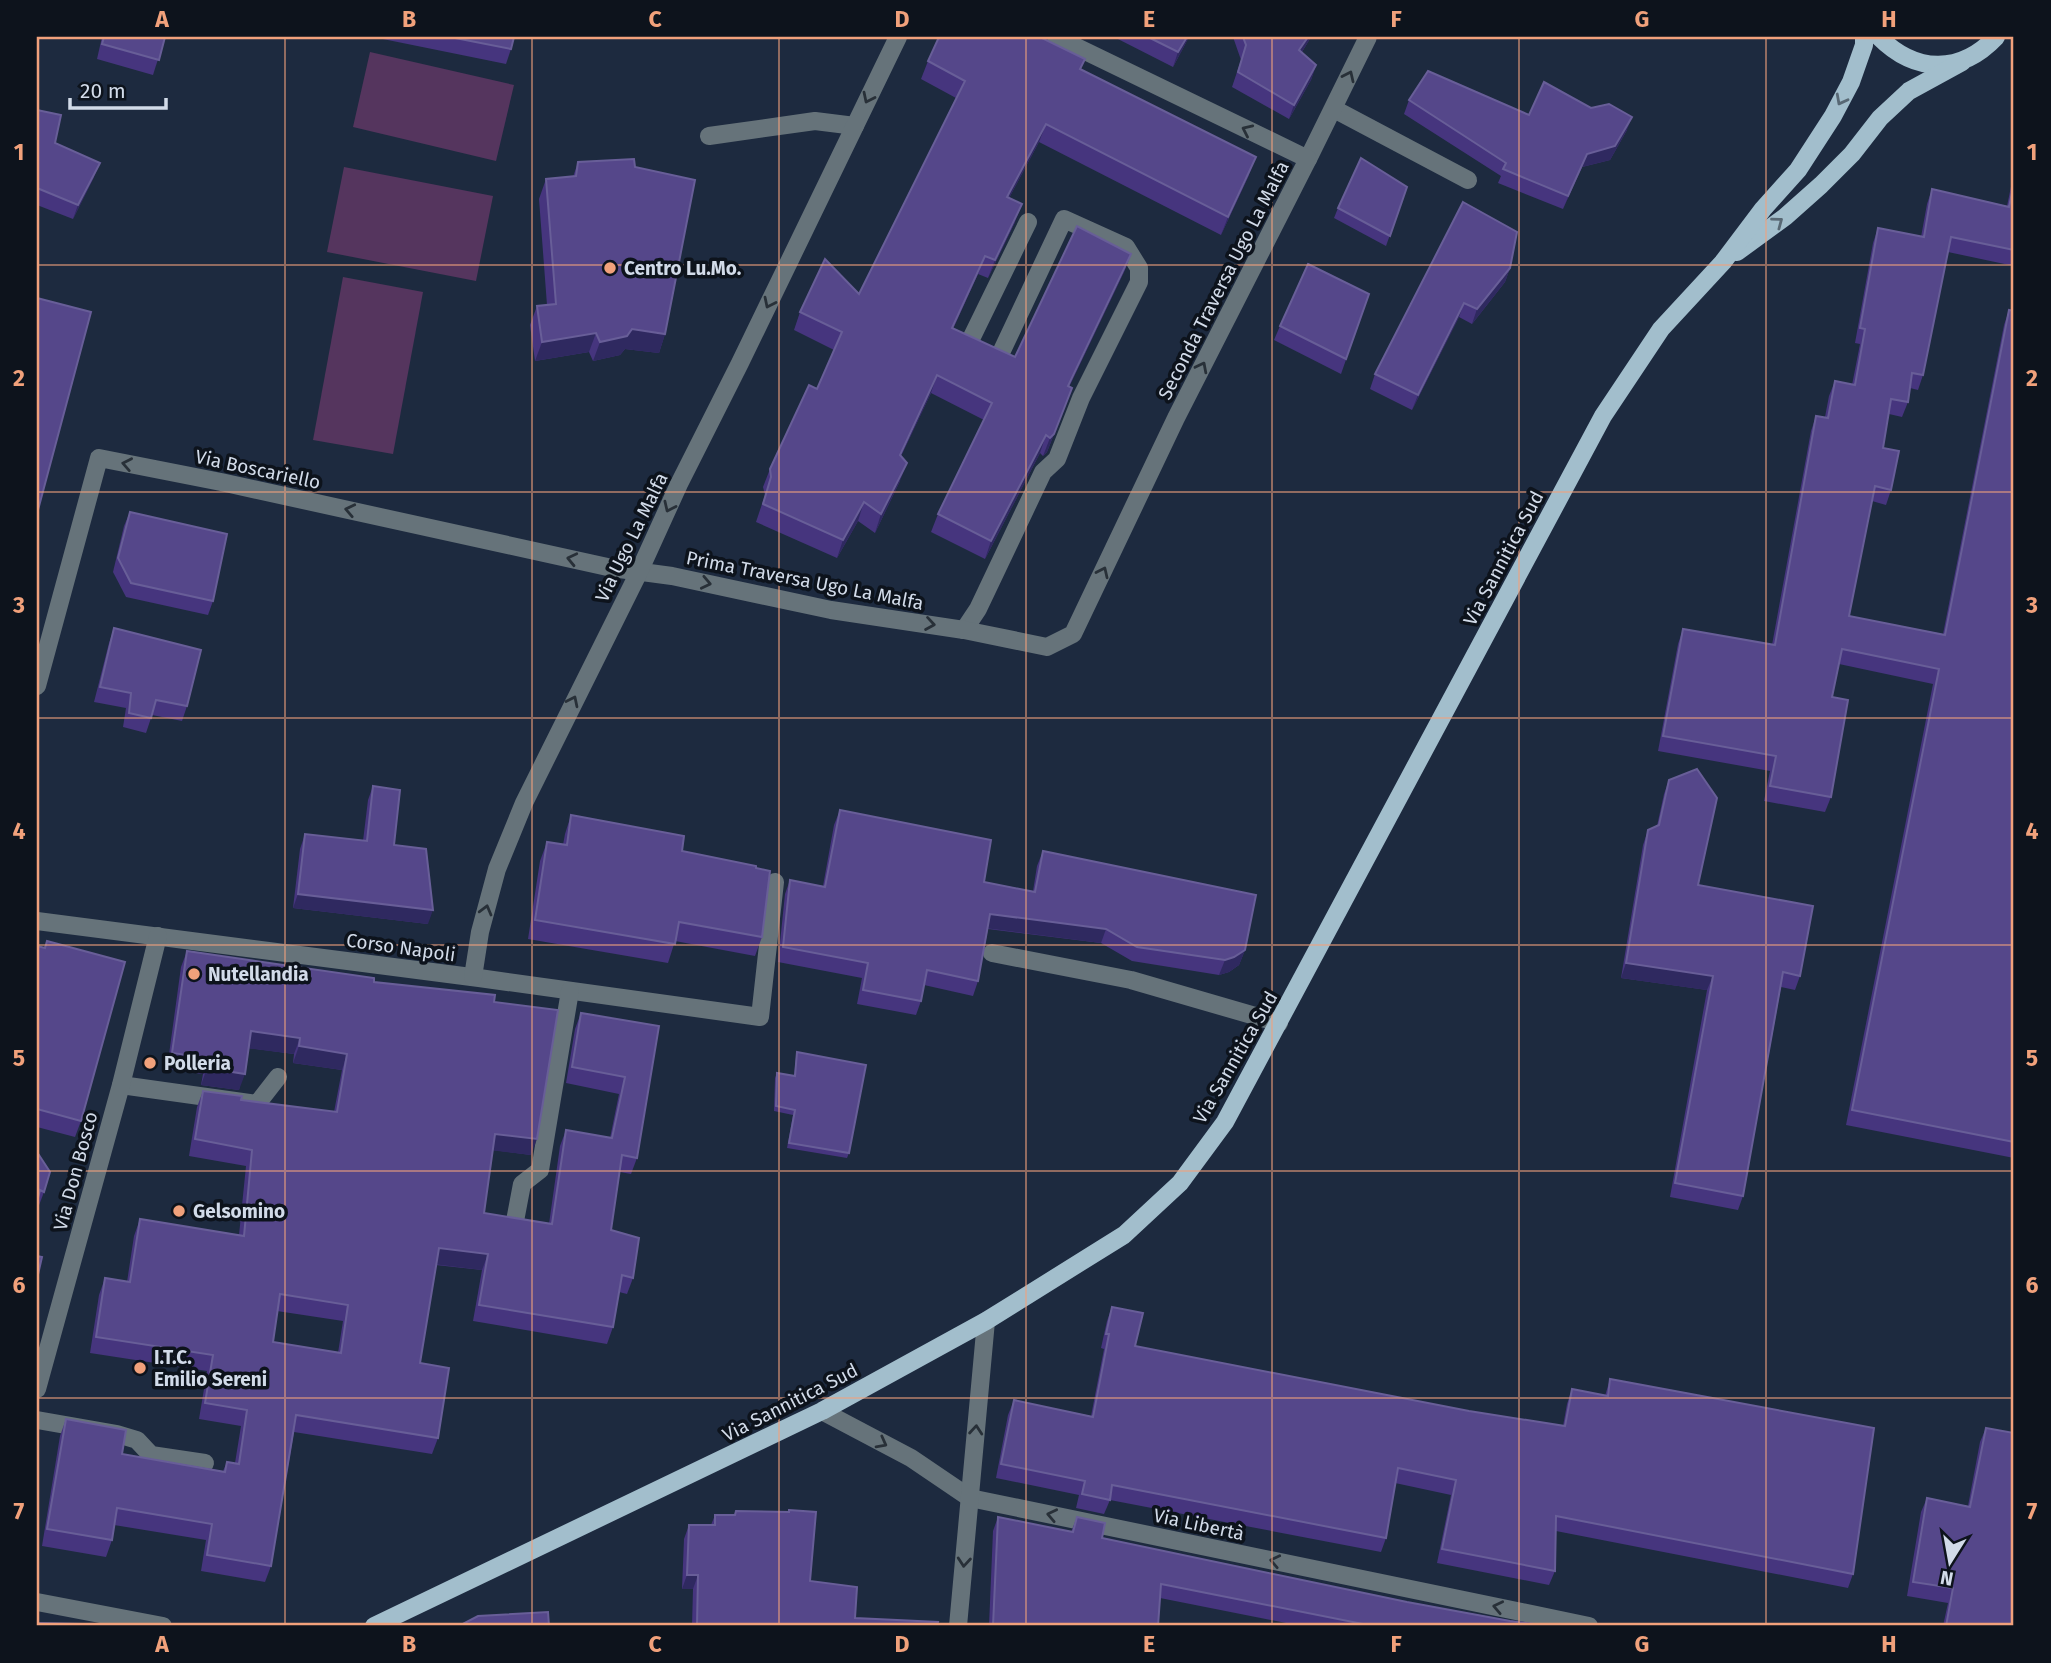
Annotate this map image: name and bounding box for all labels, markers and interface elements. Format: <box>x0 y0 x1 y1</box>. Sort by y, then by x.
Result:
text: A <box>154 5 169 33</box>
text: B <box>402 5 416 33</box>
text: C <box>648 5 662 33</box>
text: D <box>895 5 910 33</box>
text: E <box>1143 5 1155 33</box>
text: F <box>1390 5 1402 33</box>
text: G <box>1635 5 1649 33</box>
text: H <box>1881 5 1897 33</box>
scale bar <box>70 66 166 110</box>
one-way arrow <box>1341 71 1355 83</box>
text: 20 m <box>80 78 126 104</box>
one-way arrow <box>863 91 877 103</box>
one-way arrow <box>1836 93 1850 106</box>
one-way arrow <box>1242 125 1254 139</box>
text: 1 <box>14 138 24 166</box>
text: 1 <box>2027 138 2037 166</box>
street label: Seconda Traversa Ugo La Malfa <box>1153 157 1294 403</box>
one-way arrow <box>1770 218 1782 230</box>
place label: Centro Lu.Mo. <box>624 257 741 280</box>
marker: Centro Lu.Mo. <box>602 260 618 276</box>
one-way arrow <box>764 296 778 308</box>
one-way arrow <box>1193 362 1207 374</box>
text: 2 <box>13 364 25 392</box>
text: 2 <box>2026 364 2038 392</box>
street label: Via Boscariello <box>193 445 323 494</box>
one-way arrow <box>121 457 133 472</box>
street label: Via Ugo La Malfa <box>590 469 673 606</box>
street label: Via Sannitica Sud <box>1458 487 1549 629</box>
one-way arrow <box>663 500 677 512</box>
one-way arrow <box>344 503 356 518</box>
street label: Prima Traversa Ugo La Malfa <box>684 546 926 615</box>
one-way arrow <box>566 553 578 567</box>
one-way arrow <box>1094 567 1108 579</box>
one-way arrow <box>700 575 712 590</box>
text: 3 <box>12 591 25 619</box>
text: 3 <box>2025 591 2038 619</box>
one-way arrow <box>924 616 936 631</box>
one-way arrow <box>565 696 579 708</box>
text: 4 <box>13 817 26 845</box>
text: 4 <box>2026 817 2039 845</box>
one-way arrow <box>478 904 492 916</box>
street label: Corso Napoli <box>345 928 457 967</box>
place label: Nutellandia <box>208 963 309 986</box>
marker: Nutellandia <box>186 966 202 982</box>
street label: Via Sannitica Sud <box>1188 987 1283 1127</box>
text: 5 <box>13 1044 25 1072</box>
text: 5 <box>2026 1044 2038 1072</box>
place label: Polleria <box>164 1052 231 1075</box>
marker: Polleria <box>142 1055 158 1071</box>
street label: Via Don Bosco <box>49 1109 102 1233</box>
place label: Gelsomino <box>193 1200 285 1223</box>
marker: Gelsomino <box>171 1203 187 1219</box>
text: 6 <box>13 1271 26 1299</box>
text: 6 <box>2026 1271 2039 1299</box>
place label: I.T.C. Emilio Sereni <box>154 1346 267 1391</box>
street label: Via Sannitica Sud <box>719 1358 862 1446</box>
marker: I.T.C. Emilio Sereni <box>132 1360 148 1376</box>
one-way arrow <box>968 1425 983 1436</box>
one-way arrow <box>875 1435 887 1448</box>
text: 7 <box>14 1497 25 1525</box>
text: 7 <box>2027 1497 2038 1525</box>
street label: Via Libertà <box>1151 1504 1246 1545</box>
one-way arrow <box>1046 1509 1058 1524</box>
north arrow <box>1914 1526 1984 1596</box>
one-way arrow <box>1269 1555 1281 1570</box>
one-way arrow <box>957 1557 972 1568</box>
text: N <box>1938 1566 1955 1591</box>
one-way arrow <box>1492 1601 1504 1616</box>
text: A <box>154 1630 169 1658</box>
text: B <box>402 1630 416 1658</box>
text: C <box>648 1630 662 1658</box>
text: D <box>895 1630 910 1658</box>
text: E <box>1143 1630 1155 1658</box>
text: F <box>1390 1630 1402 1658</box>
text: G <box>1635 1630 1649 1658</box>
text: H <box>1881 1630 1897 1658</box>

